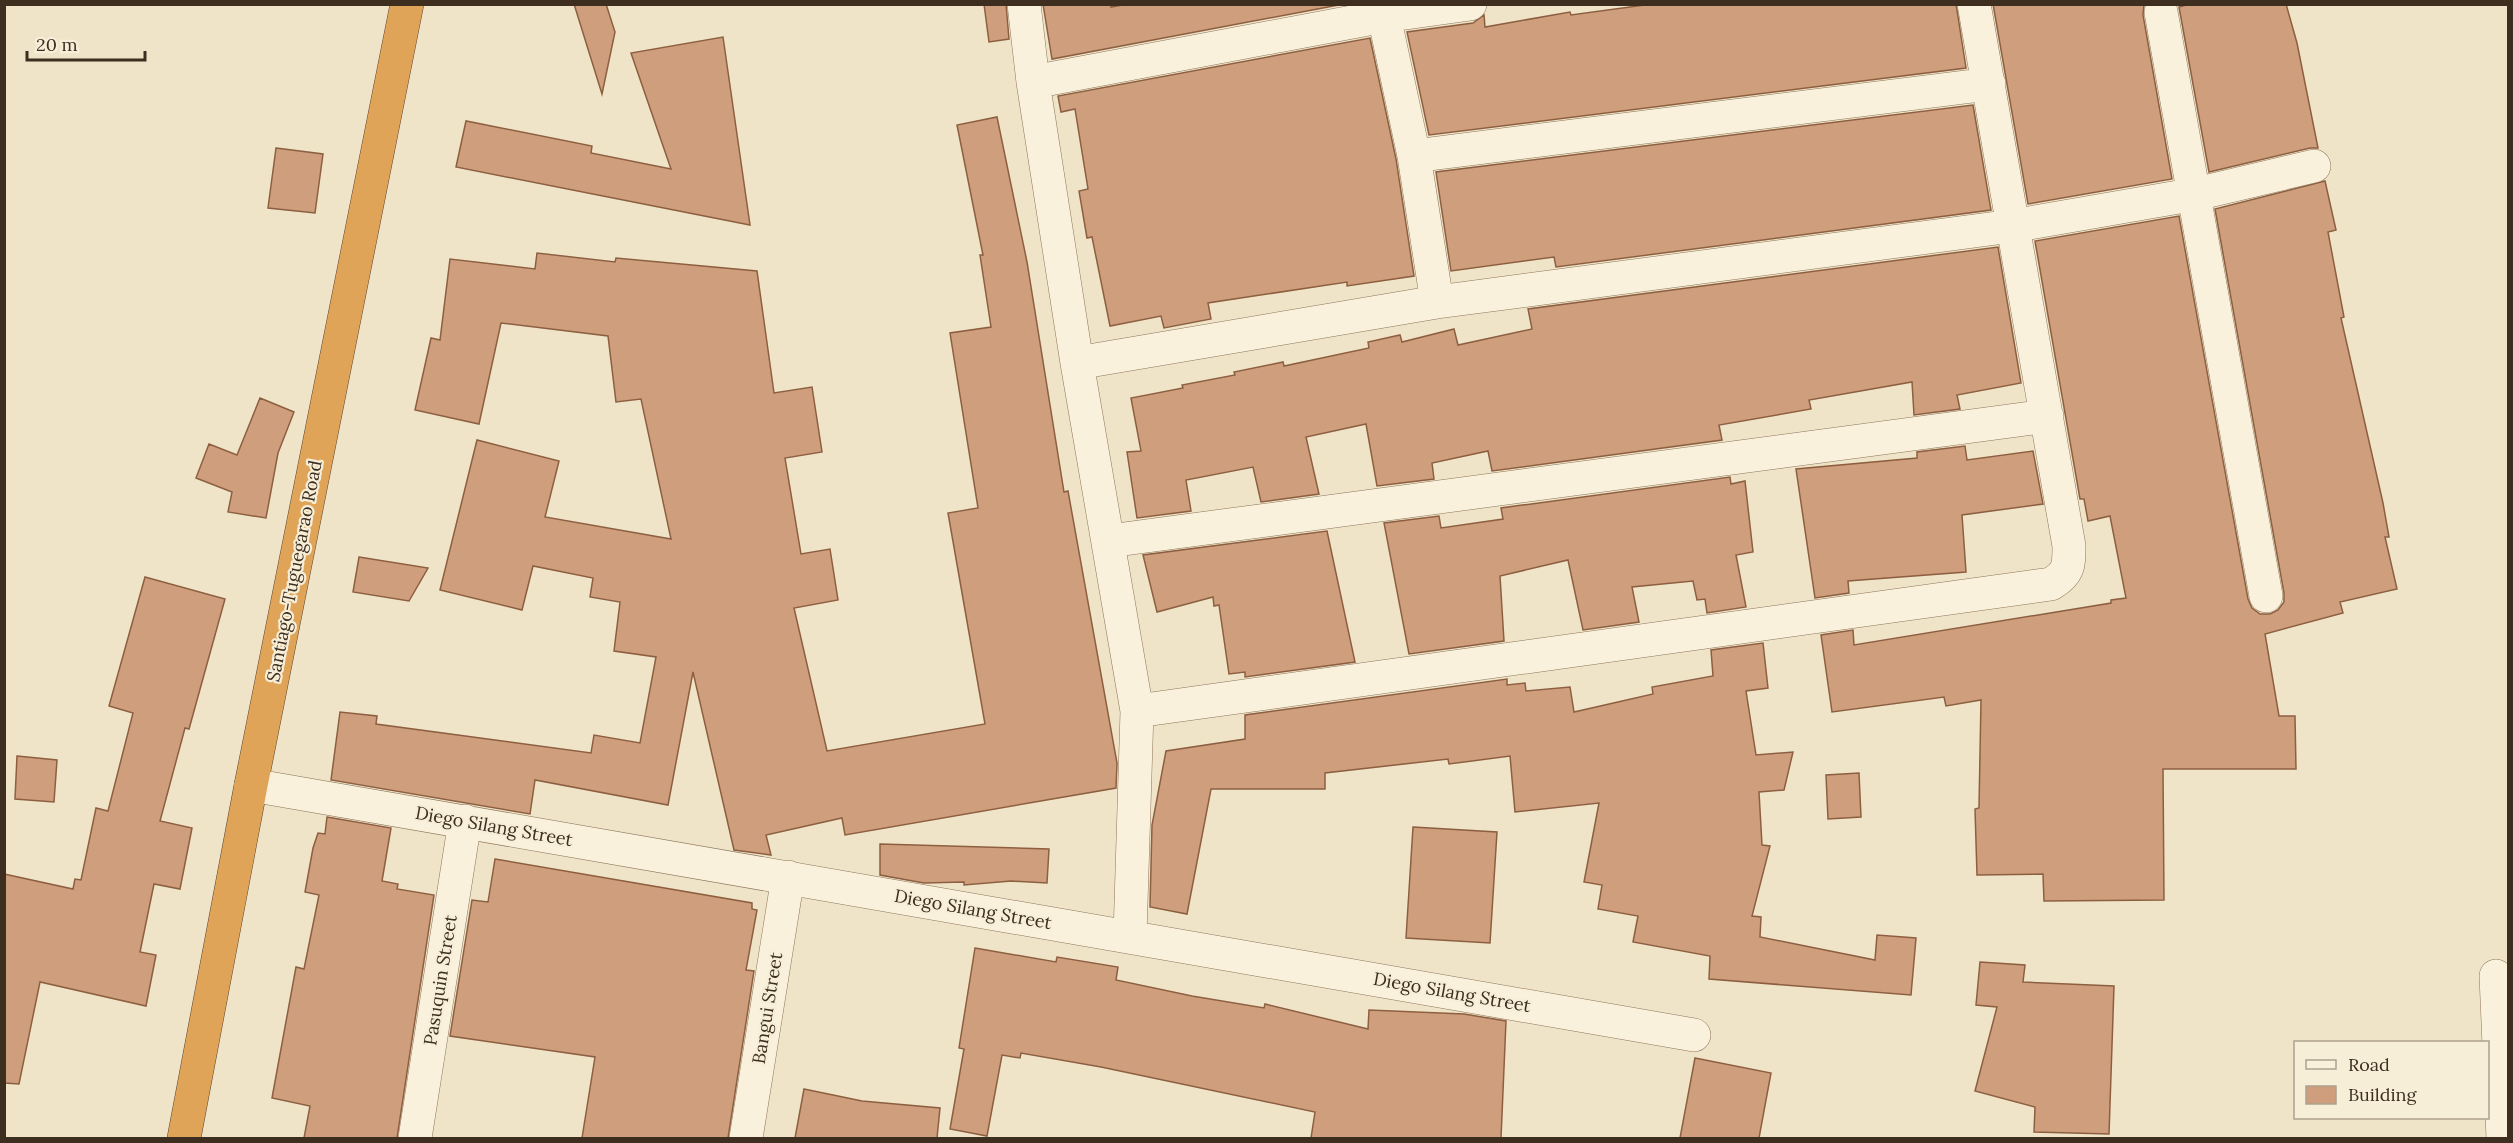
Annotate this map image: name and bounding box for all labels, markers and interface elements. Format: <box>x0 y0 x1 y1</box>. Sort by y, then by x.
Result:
scale bar <box>27 24 146 62</box>
text: 20 m <box>36 33 78 56</box>
street label: Santiago-Tuguegarao Road <box>261 458 327 684</box>
street label: Diego Silang Street <box>414 801 574 851</box>
street label: Diego Silang Street <box>893 884 1053 934</box>
street label: Pasuquin Street <box>418 913 462 1047</box>
street label: Bangui Street <box>747 950 787 1066</box>
street label: Diego Silang Street <box>1372 967 1532 1017</box>
legend <box>2294 1041 2489 1119</box>
text: Road <box>2348 1053 2390 1076</box>
text: Building <box>2348 1083 2418 1106</box>

